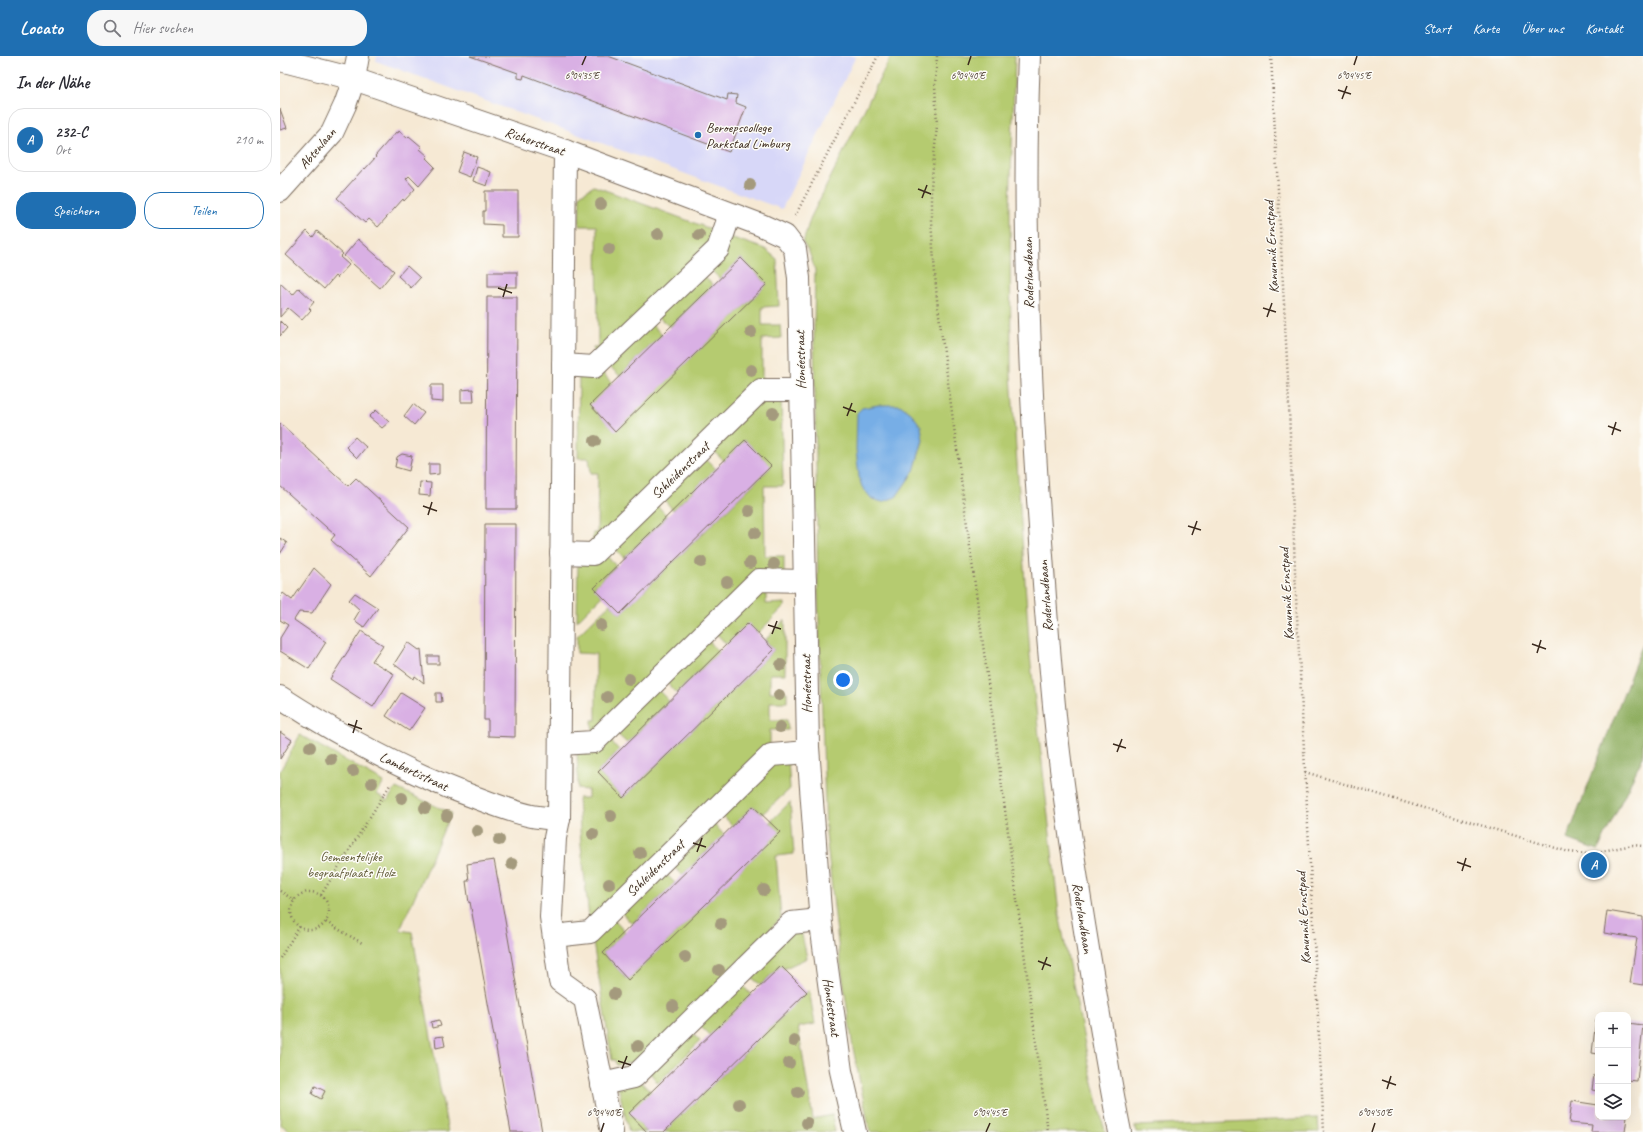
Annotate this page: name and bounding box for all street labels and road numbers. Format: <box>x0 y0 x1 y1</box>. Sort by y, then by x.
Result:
street label: Richerstraat <box>503 123 568 160</box>
street label: Abtenlaan <box>295 124 340 172</box>
street label: Kanunnik Ernstpad <box>1260 198 1282 294</box>
street label: Roderlandbaan <box>1019 236 1038 309</box>
street label: Honéestraat <box>791 329 810 389</box>
street label: Schleidenstraat <box>648 437 715 502</box>
street label: Kanunnik Ernstpad <box>1275 545 1297 641</box>
street label: Roderlandbaan <box>1034 559 1056 632</box>
street label: Honéestraat <box>797 653 816 713</box>
street label: Lambertistraat <box>377 748 452 795</box>
street label: Schleidenstraat <box>623 835 690 900</box>
street label: Kanunnik Ernstpad <box>1292 869 1314 965</box>
street label: Roderlandbaan <box>1069 881 1097 955</box>
street label: Honéestraat <box>819 977 844 1039</box>

